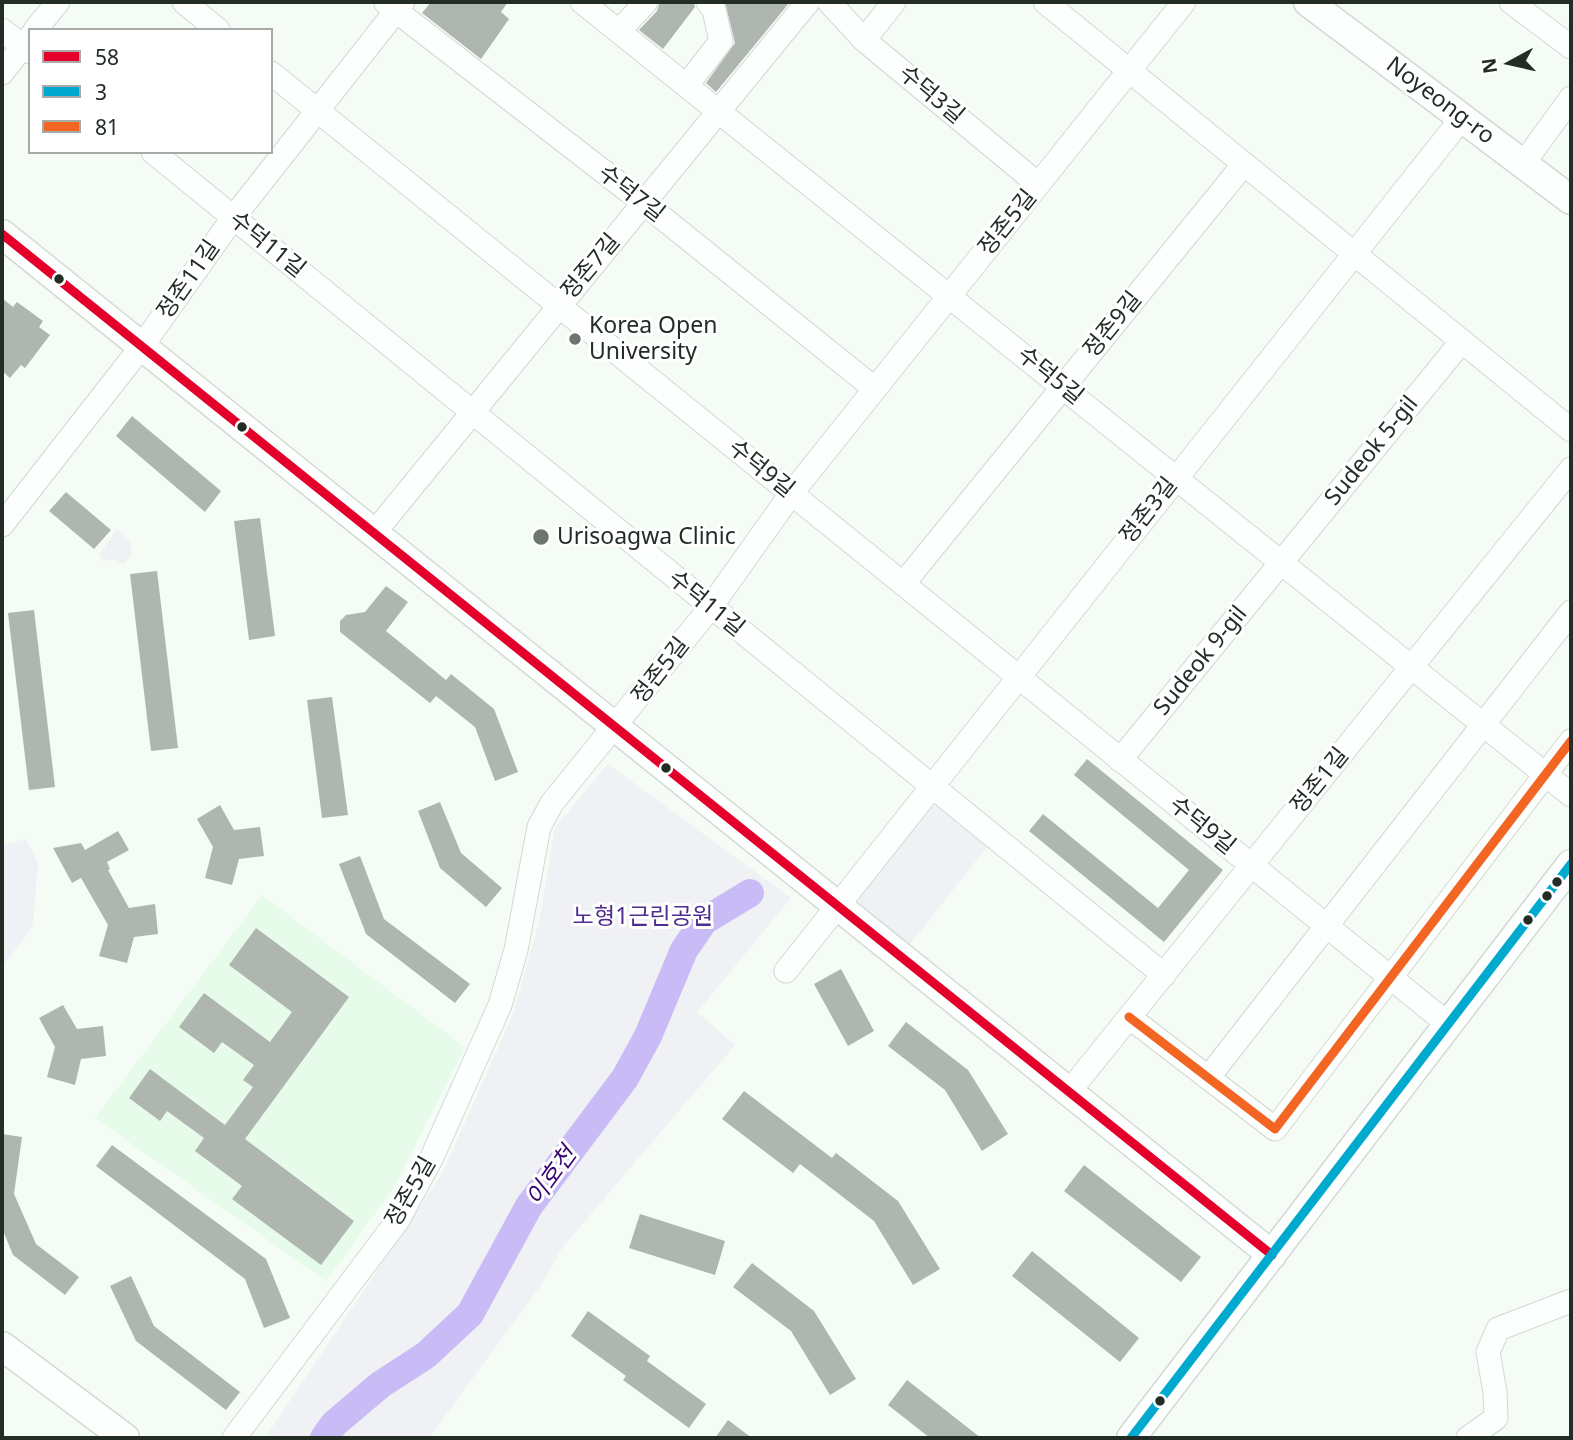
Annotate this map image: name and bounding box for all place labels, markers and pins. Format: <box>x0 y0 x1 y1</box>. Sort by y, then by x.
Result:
unlabelled marker <box>52 272 66 286</box>
place label: Korea Open University <box>589 312 717 366</box>
marker: Korea Open University <box>567 331 583 347</box>
unlabelled marker <box>235 420 249 434</box>
place label: Urisoagwa Clinic <box>557 523 736 551</box>
marker: Urisoagwa Clinic <box>531 527 551 547</box>
unlabelled marker <box>659 761 673 775</box>
unlabelled marker <box>1550 875 1564 889</box>
unlabelled marker <box>1540 889 1554 903</box>
unlabelled marker <box>1521 913 1535 927</box>
unlabelled marker <box>1153 1394 1167 1408</box>

